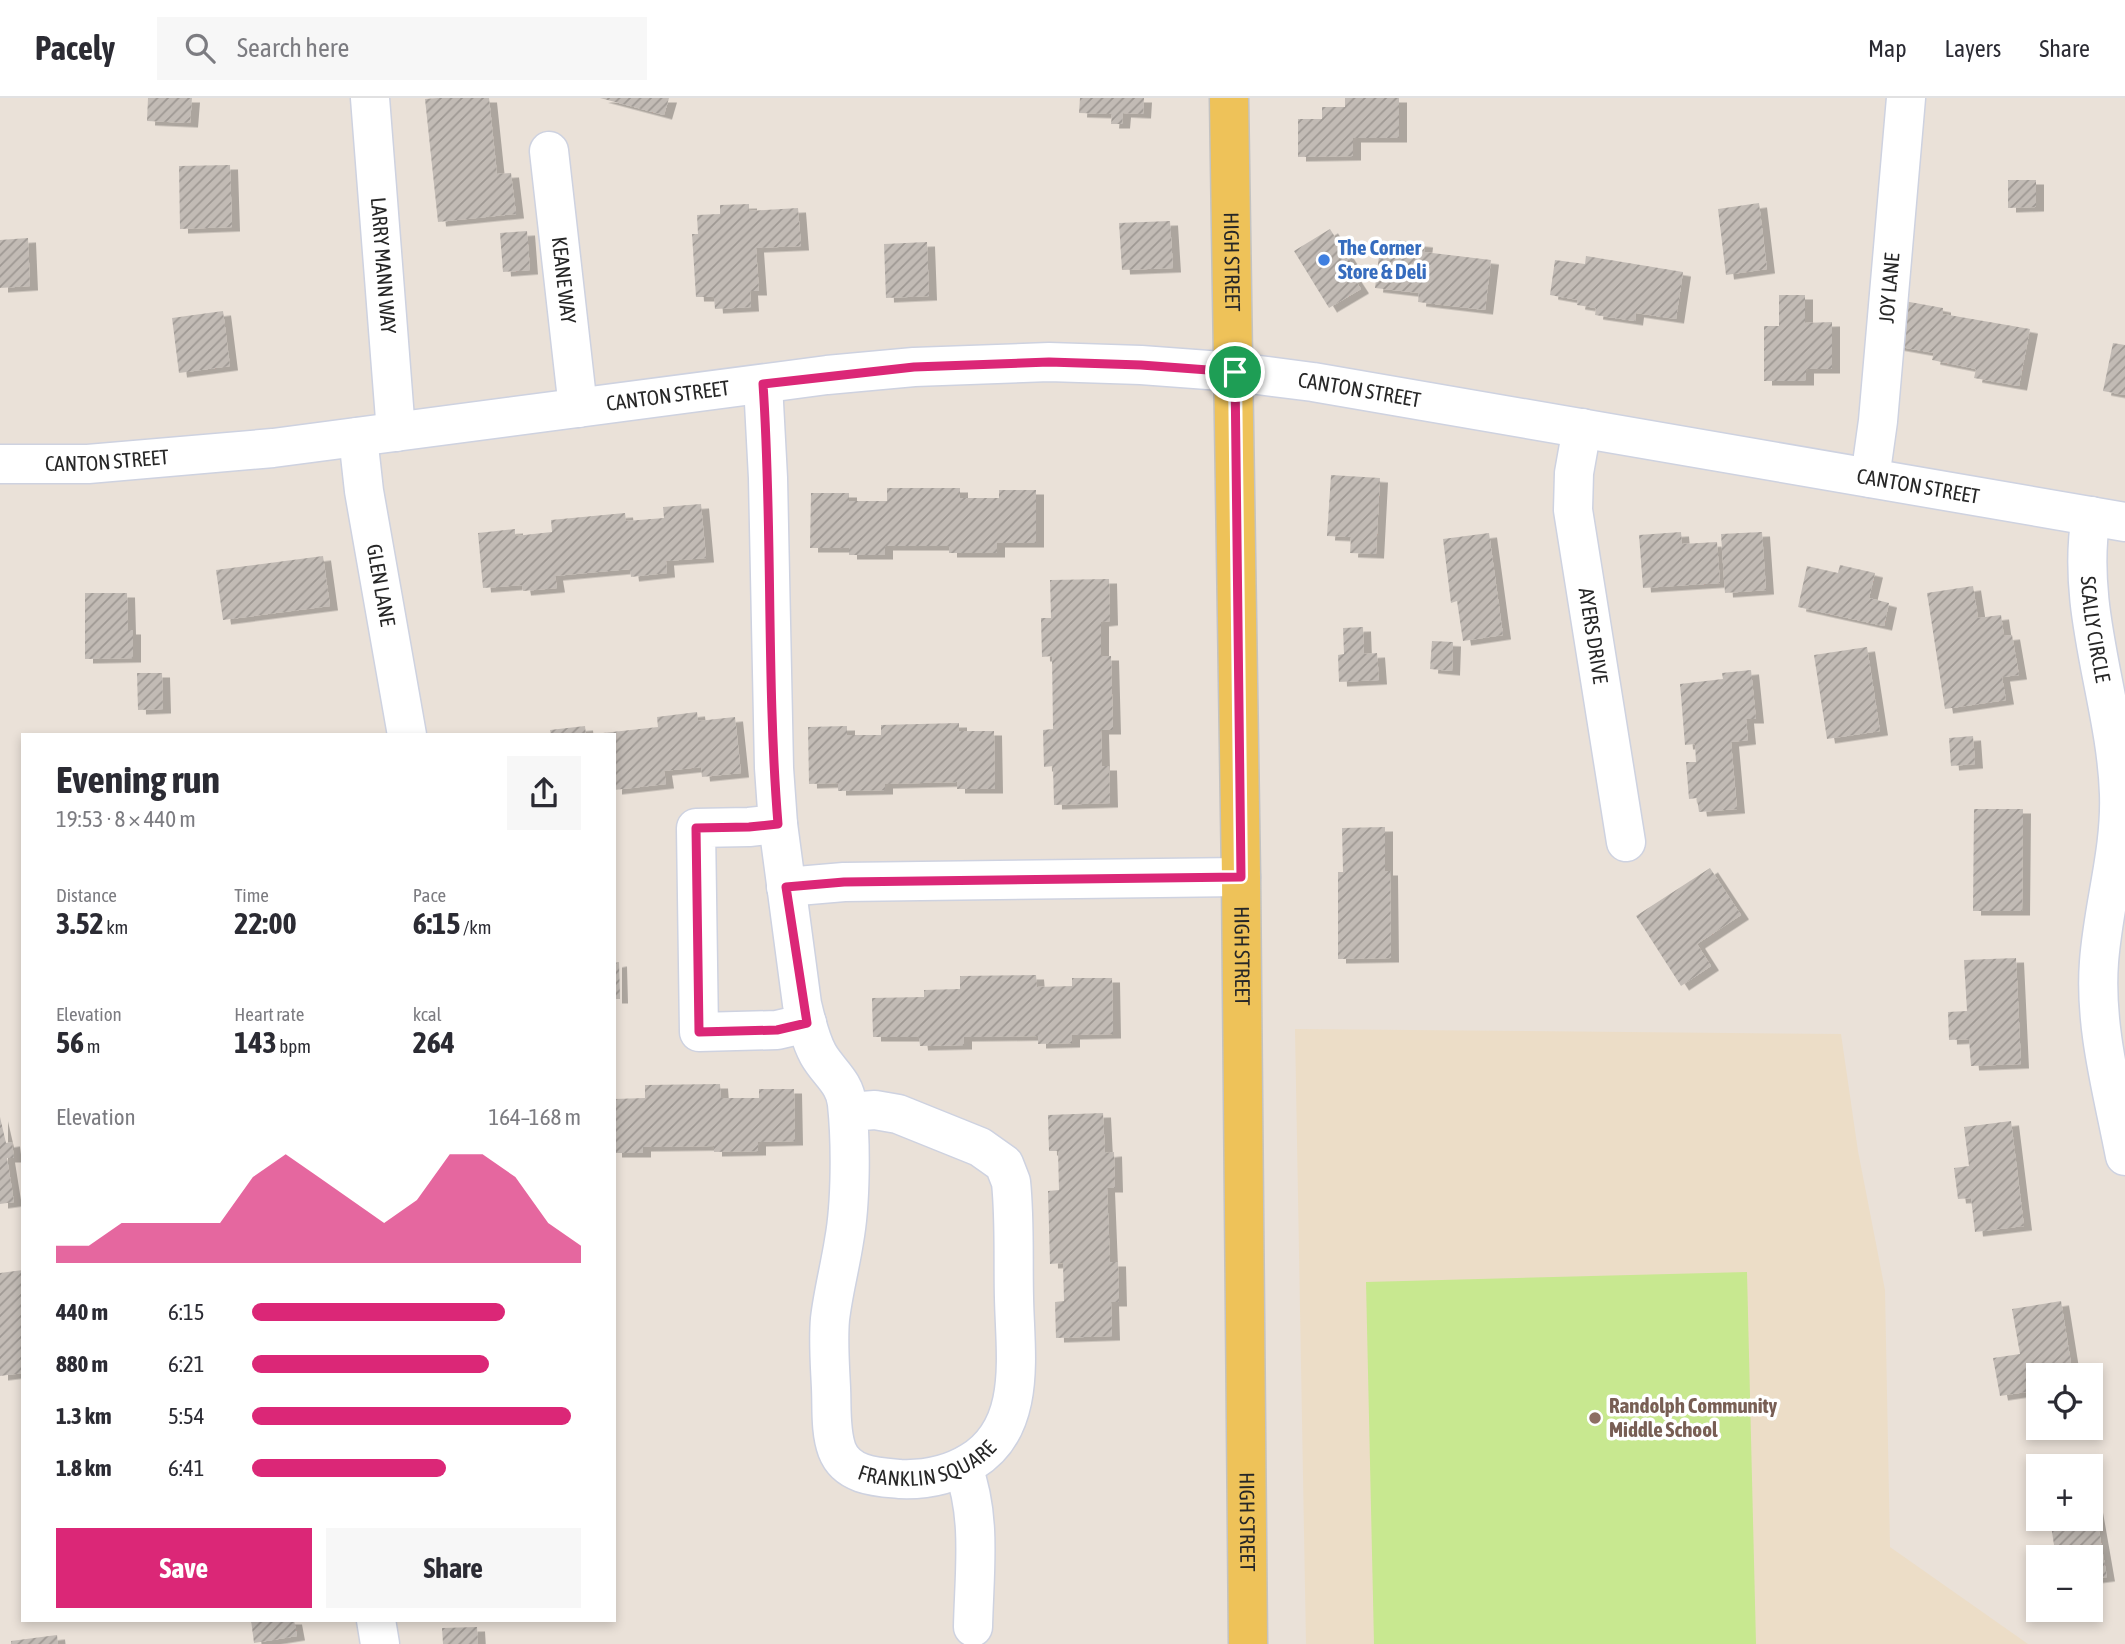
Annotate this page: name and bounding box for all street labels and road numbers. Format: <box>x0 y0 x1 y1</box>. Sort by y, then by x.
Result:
street label: LARRY MANN WAY <box>367 196 401 335</box>
street label: HIGH STREET <box>1220 212 1245 312</box>
street label: KEANE WAY <box>548 235 581 325</box>
street label: JOY LANE <box>1874 252 1904 324</box>
street label: CANTON STREET <box>1297 367 1423 411</box>
street label: CANTON STREET <box>605 375 731 415</box>
street label: CANTON STREET <box>45 444 170 475</box>
street label: CANTON STREET <box>1855 463 1982 508</box>
street label: GLEN LANE <box>363 542 401 628</box>
street label: SCALLY CIRCLE <box>2077 575 2116 684</box>
street label: AYERS DRIVE <box>1575 586 1614 685</box>
street label: HIGH STREET <box>1230 906 1255 1006</box>
street label: FRANKLIN SQUARE <box>855 1435 1000 1490</box>
street label: HIGH STREET <box>1235 1472 1260 1572</box>

